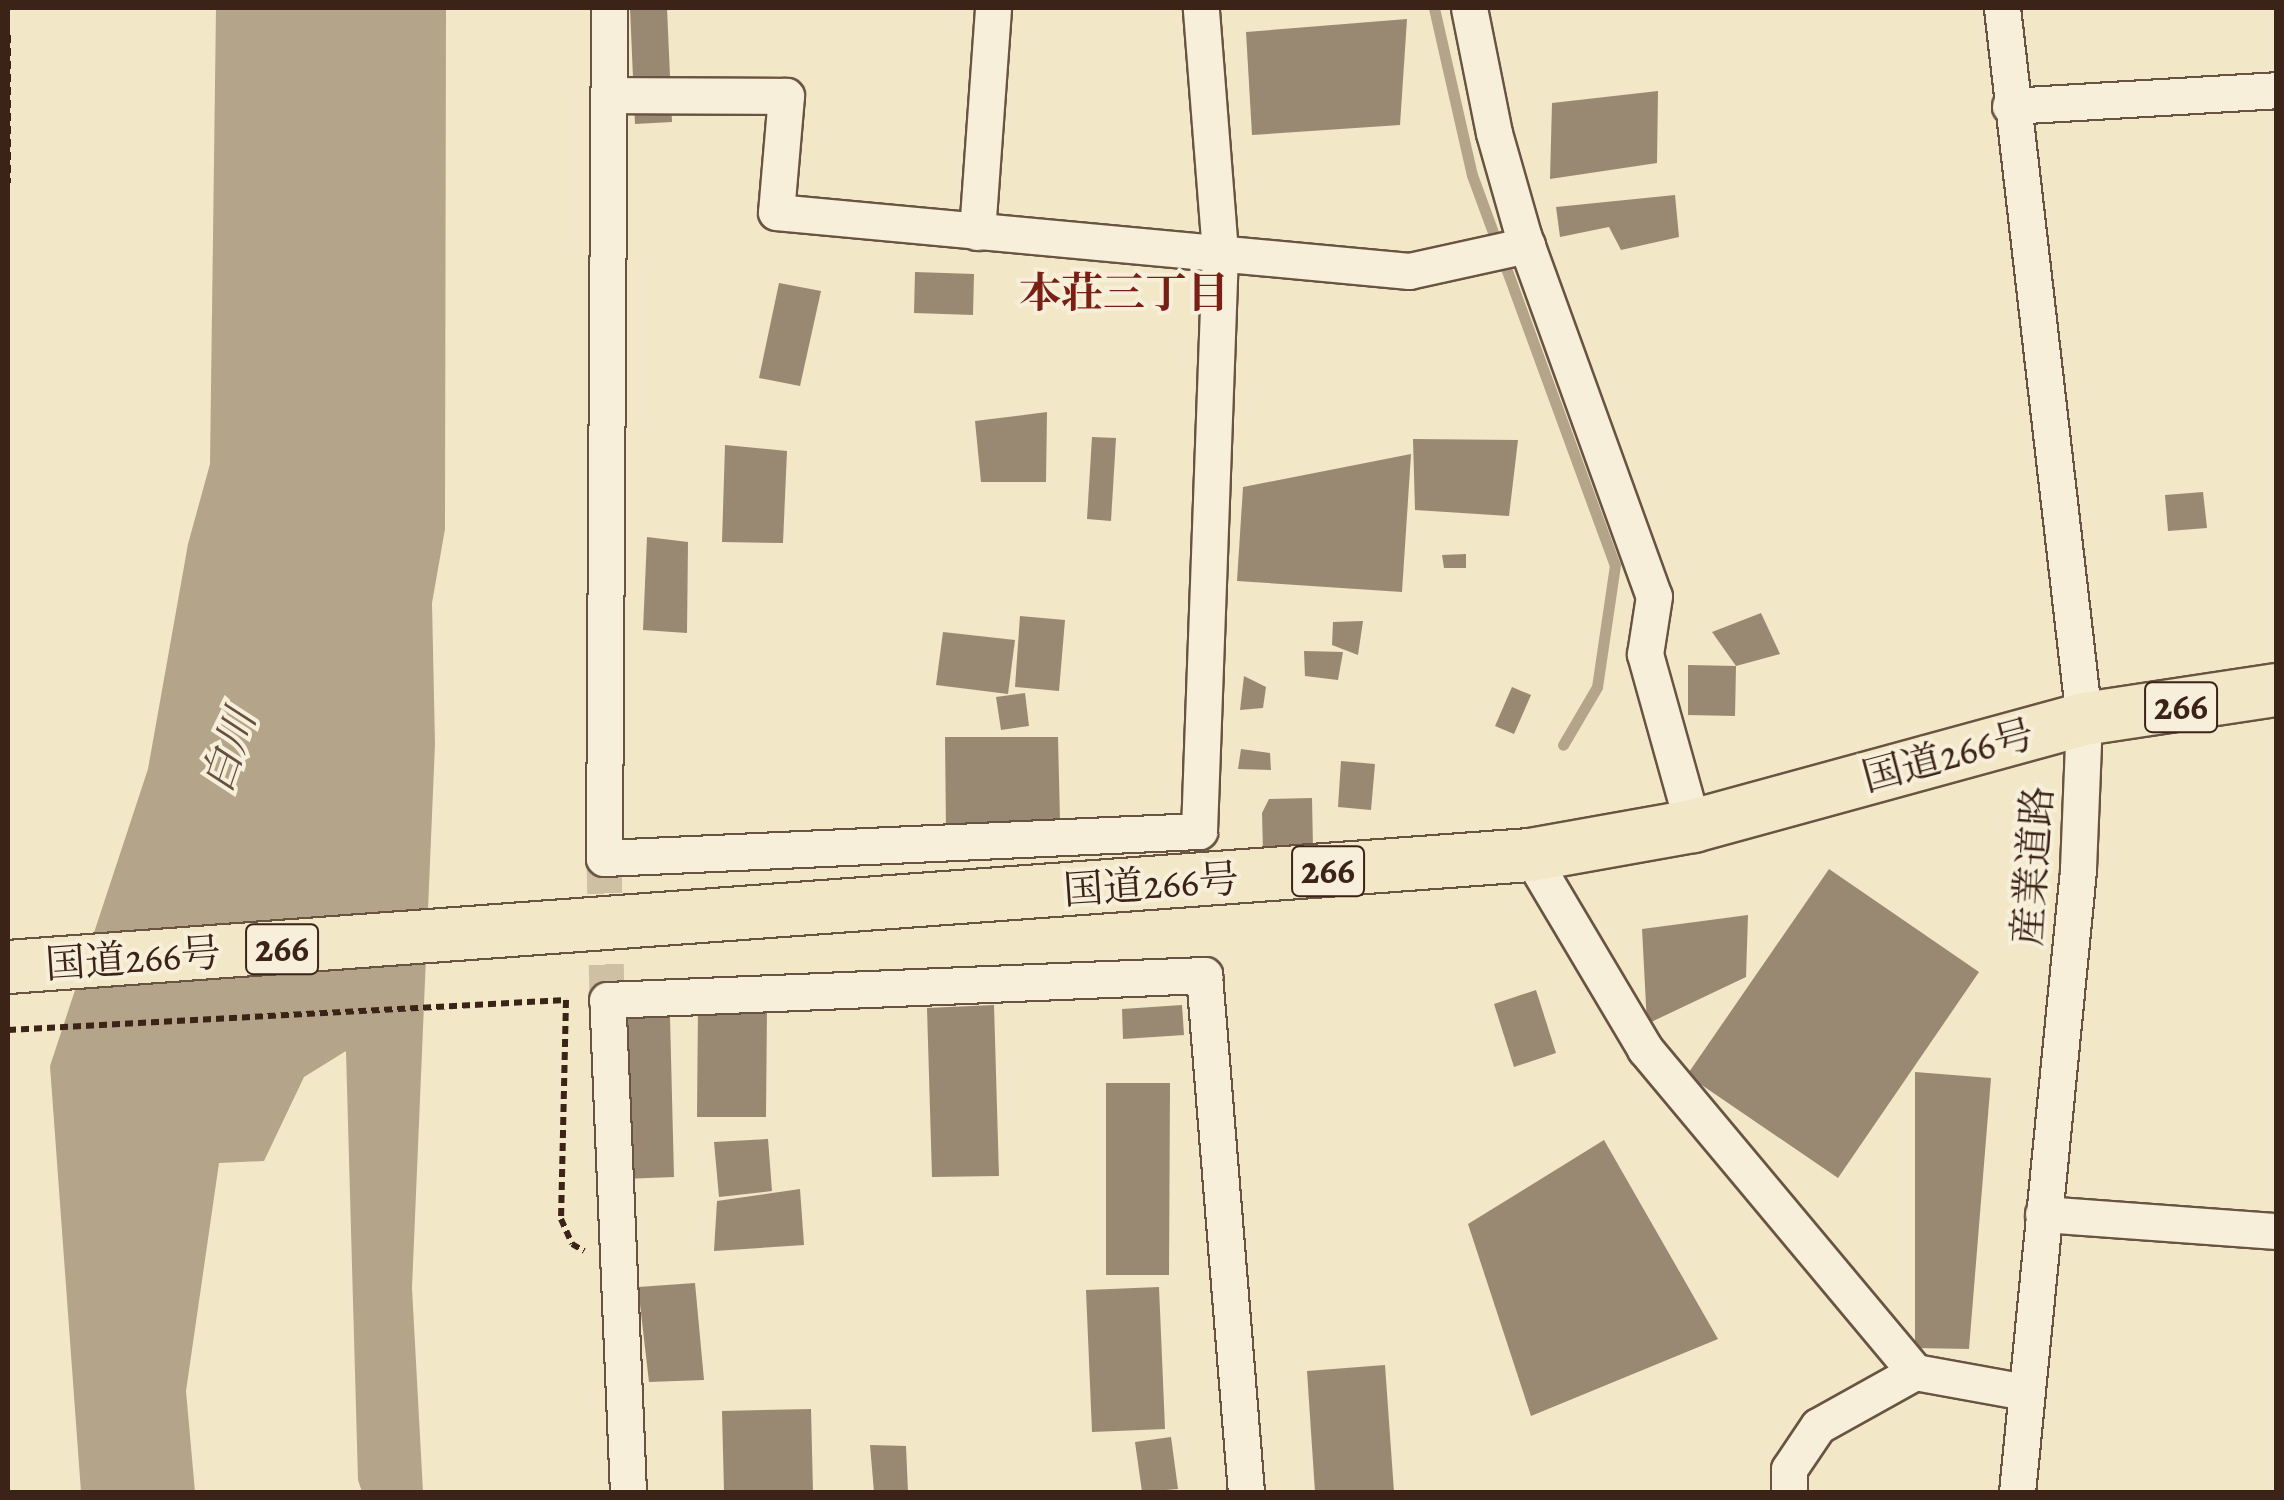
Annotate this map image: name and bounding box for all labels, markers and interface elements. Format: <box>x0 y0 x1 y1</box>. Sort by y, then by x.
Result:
district label: 本荘三丁目 <box>1019 268 1229 318</box>
road number: 266 <box>2144 674 2218 740</box>
water label: 白川 <box>191 703 267 799</box>
street label: 国道266号 <box>1857 710 2039 802</box>
street label: 産業道路 <box>2003 785 2063 947</box>
road number: 266 <box>1290 838 1366 904</box>
street label: 国道266号 <box>1062 855 1240 915</box>
road number: 266 <box>244 916 320 982</box>
street label: 国道266号 <box>44 929 222 989</box>

